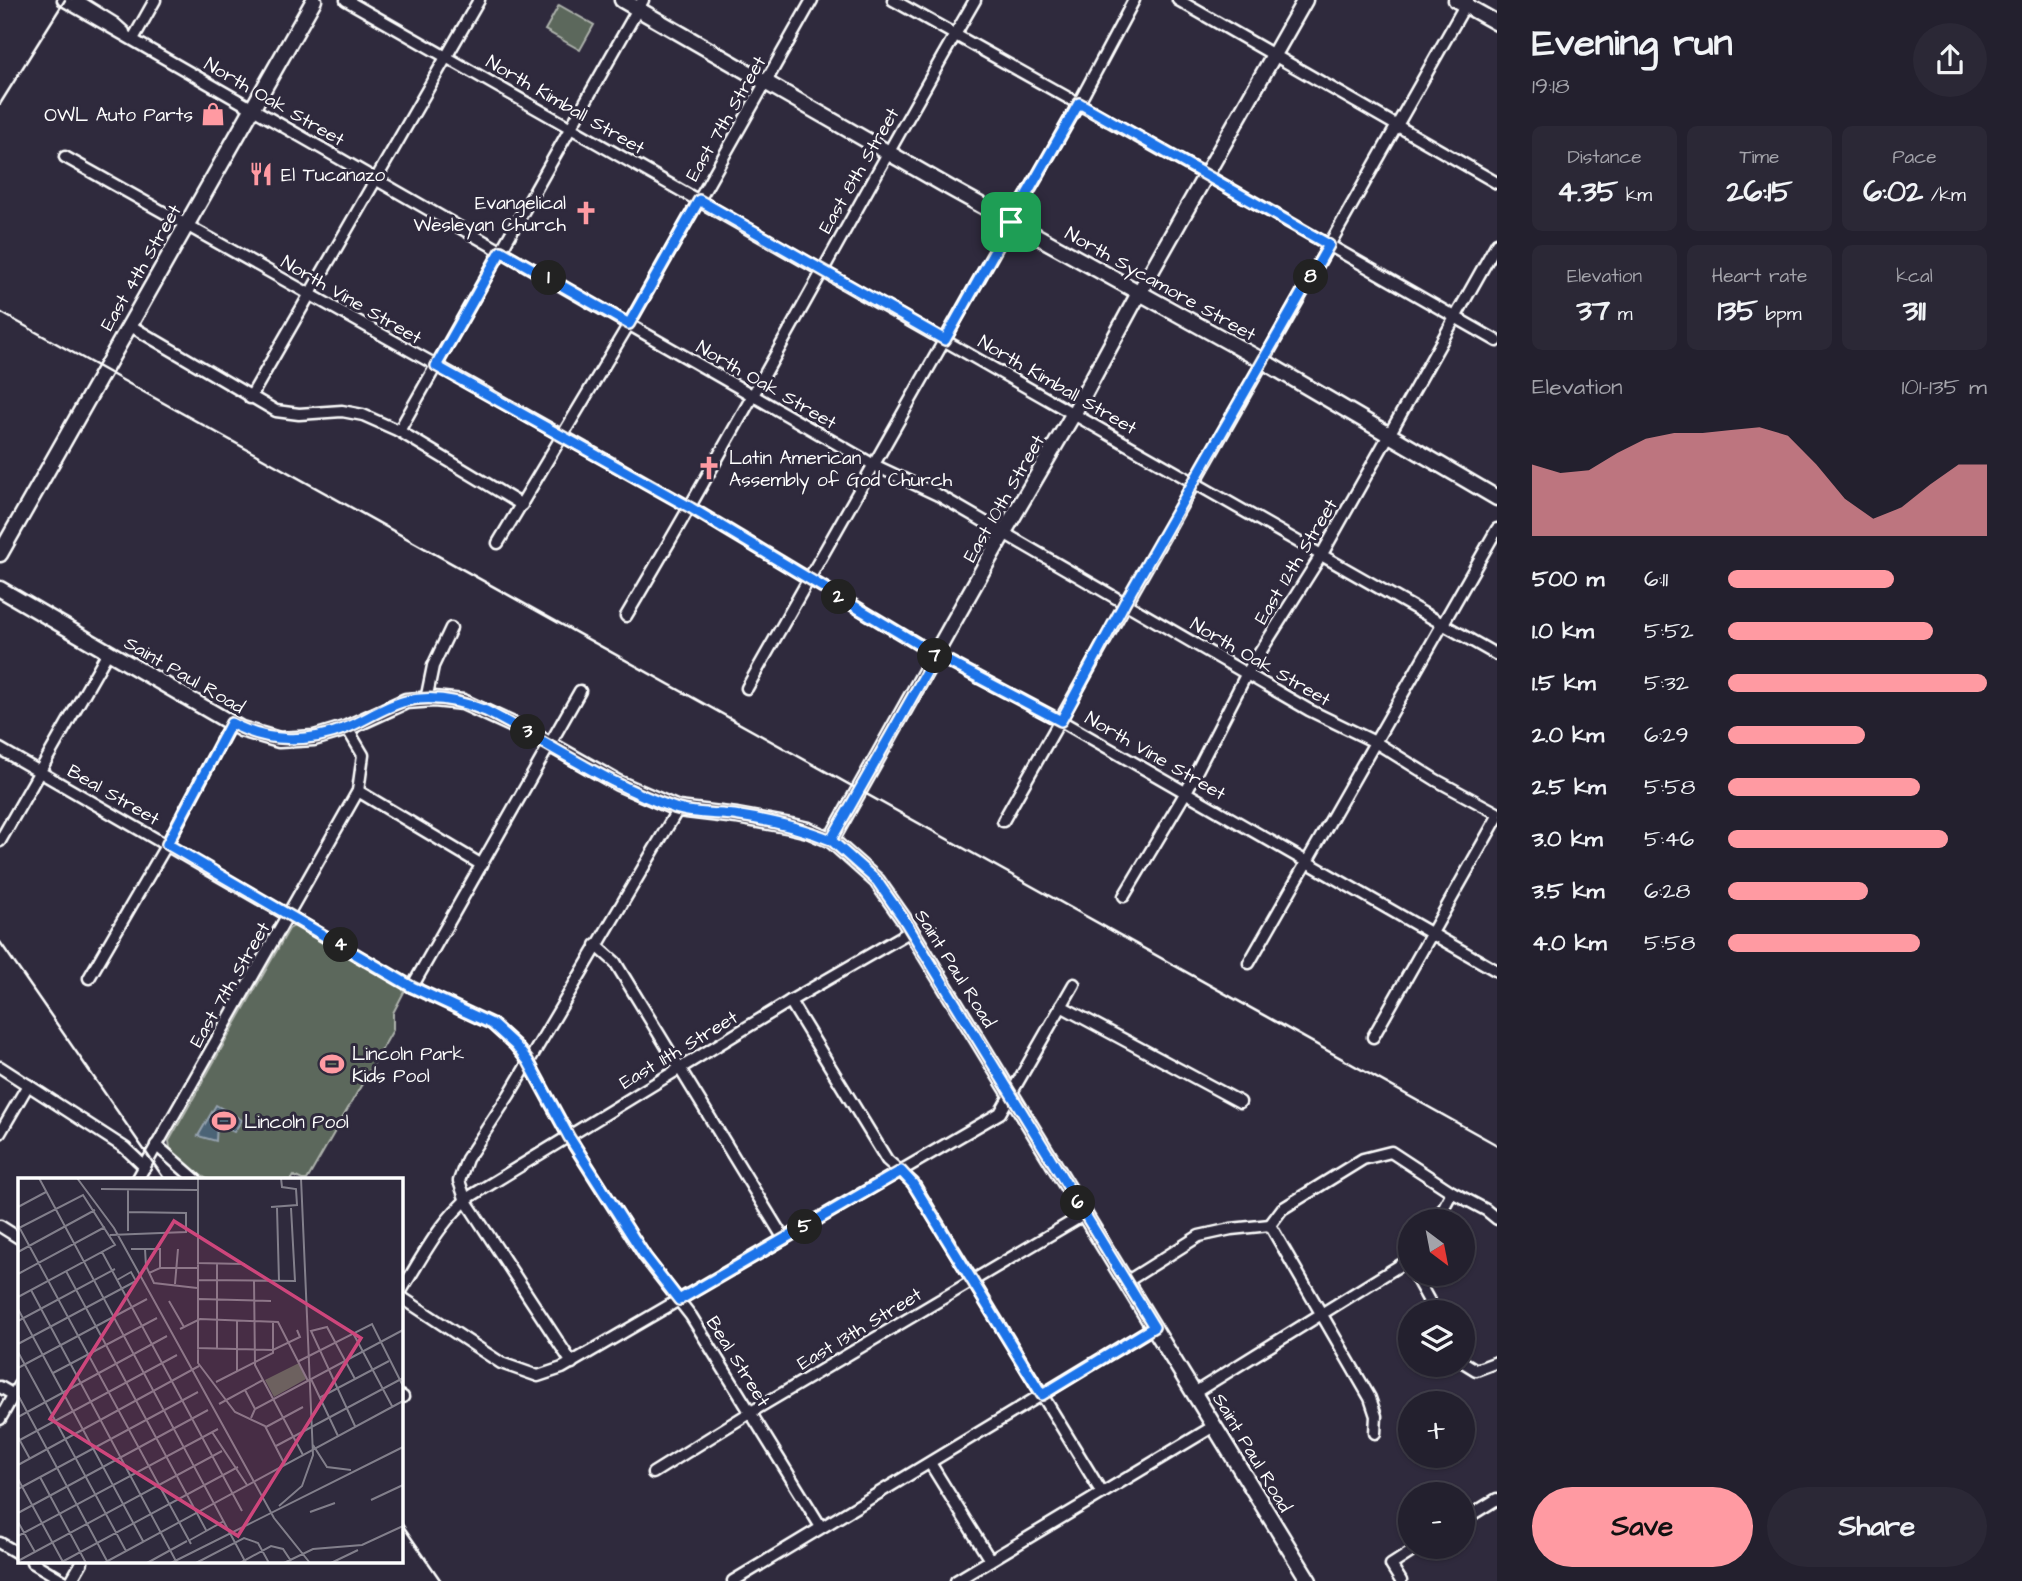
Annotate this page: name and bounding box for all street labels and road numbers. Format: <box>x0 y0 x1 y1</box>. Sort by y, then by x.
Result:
street label: North Kimball Street <box>481 49 650 162</box>
street label: North Oak Street <box>199 51 350 154</box>
street label: East 7th Street <box>679 51 773 186</box>
street label: East 8th Street <box>812 103 906 239</box>
street label: East 4th Street <box>94 199 189 336</box>
street label: North Sycamore Street <box>1059 220 1261 349</box>
street label: North Vine Street <box>276 249 427 352</box>
street label: North Kimball Street <box>973 329 1142 442</box>
street label: North Oak Street <box>691 334 842 437</box>
street label: East 10th Street <box>957 430 1052 568</box>
street label: East 12th Street <box>1248 494 1345 630</box>
street label: North Oak Street <box>1185 611 1336 714</box>
street label: Saint Paul Road <box>119 630 250 721</box>
street label: North Vine Street <box>1080 705 1231 808</box>
street label: Beal Street <box>62 758 165 833</box>
street label: Saint Paul Road <box>907 904 1002 1033</box>
street label: East 7th Street <box>183 917 277 1052</box>
street label: East 11th Street <box>614 1004 743 1096</box>
street label: East 13th Street <box>792 1281 927 1377</box>
street label: Beal Street <box>699 1311 777 1413</box>
street label: Saint Paul Road <box>1205 1388 1298 1518</box>

